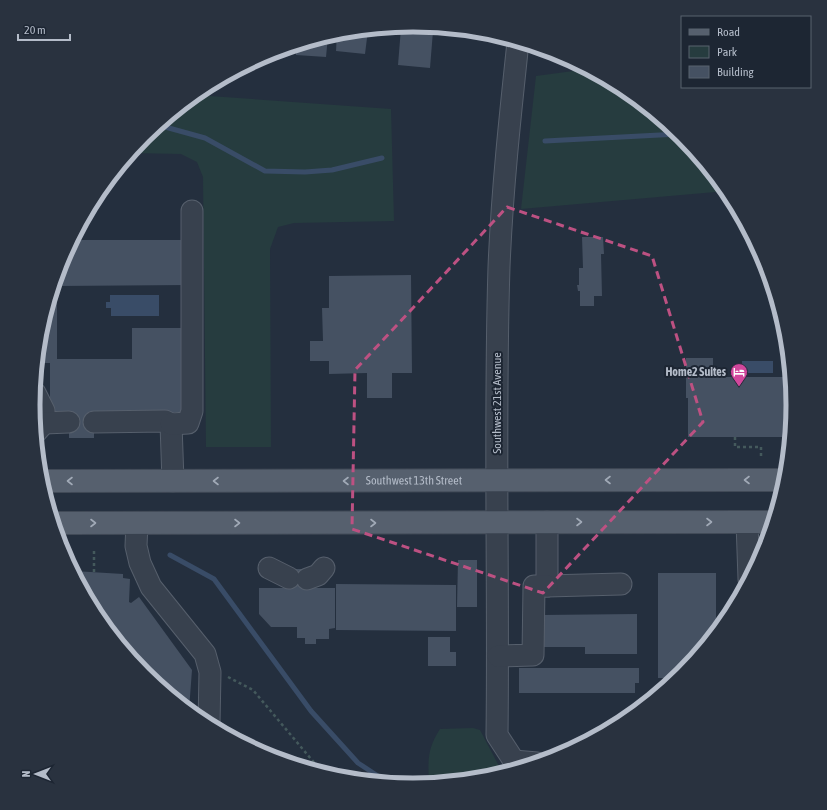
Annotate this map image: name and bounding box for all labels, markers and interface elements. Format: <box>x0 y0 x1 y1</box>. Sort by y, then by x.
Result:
scale bar <box>18 16 70 42</box>
legend <box>681 16 811 88</box>
text: 20 m <box>24 23 46 37</box>
text: Road <box>717 25 740 39</box>
text: Park <box>717 45 738 59</box>
text: Building <box>717 65 755 79</box>
street label: Southwest 21st Avenue <box>490 352 504 454</box>
hotel icon: Home2 Suites <box>729 362 749 387</box>
place label: Home2 Suites <box>665 365 727 379</box>
street label: Southwest 13th Street <box>366 473 463 488</box>
one-way arrow <box>605 476 611 484</box>
one-way arrow <box>744 476 750 484</box>
one-way arrow <box>67 477 73 485</box>
one-way arrow <box>213 477 219 485</box>
one-way arrow <box>343 477 349 485</box>
one-way arrow <box>576 518 582 526</box>
one-way arrow <box>706 518 712 526</box>
one-way arrow <box>90 519 96 527</box>
one-way arrow <box>234 519 240 527</box>
one-way arrow <box>370 519 376 527</box>
north arrow <box>16 754 56 794</box>
text: N <box>20 771 32 777</box>

